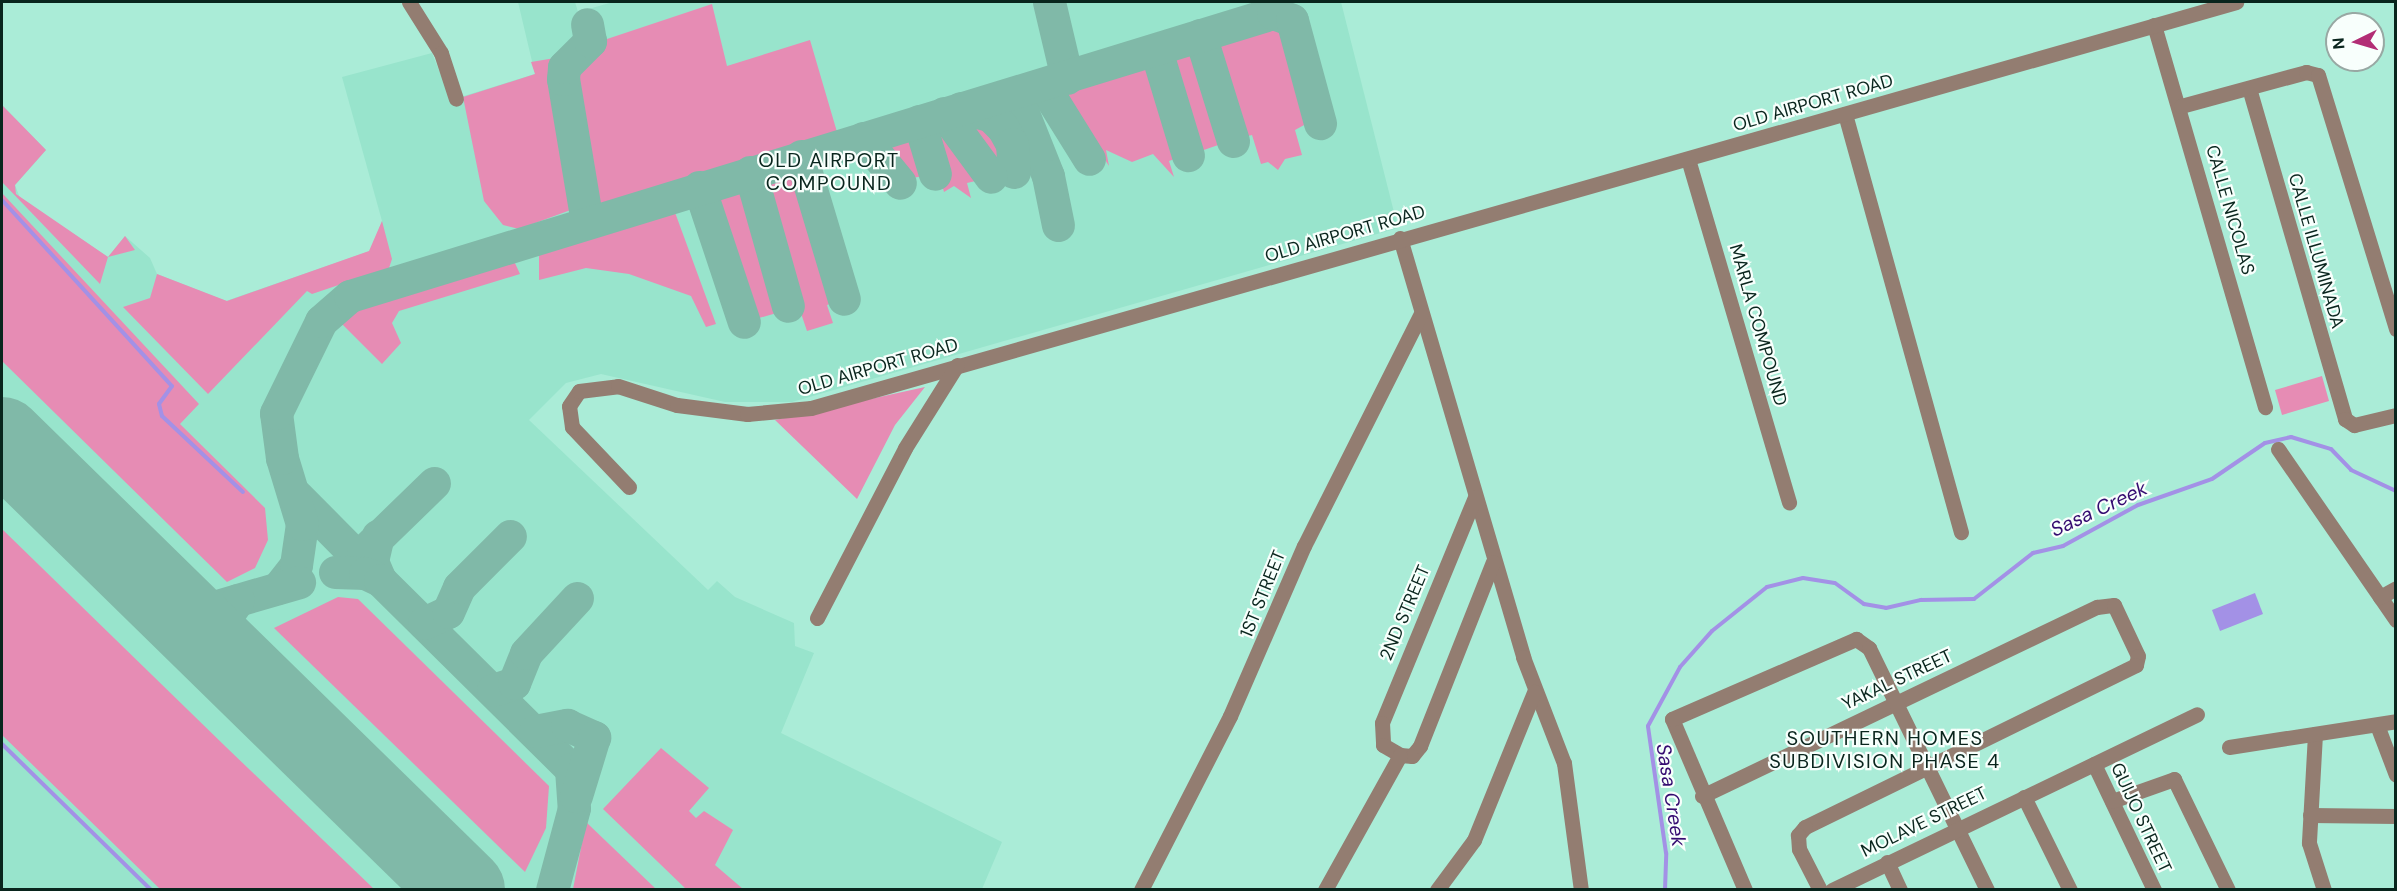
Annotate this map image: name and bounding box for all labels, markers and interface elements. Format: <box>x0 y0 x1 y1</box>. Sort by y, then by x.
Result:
north arrow <box>2325 12 2385 72</box>
text: N <box>2328 37 2350 50</box>
street label: OLD AIRPORT ROAD <box>1730 70 1896 136</box>
street label: CALLE NICOLAS <box>2201 143 2259 277</box>
district label: OLD AIRPORT COMPOUND <box>758 149 900 196</box>
street label: CALLE ILLUMINADA <box>2284 171 2348 331</box>
street label: OLD AIRPORT ROAD <box>1262 201 1428 267</box>
street label: MARLA COMPOUND <box>1725 242 1791 408</box>
street label: OLD AIRPORT ROAD <box>795 334 961 400</box>
water label: Sasa Creek <box>2047 476 2151 542</box>
street label: 1ST STREET <box>1236 547 1290 641</box>
street label: 2ND STREET <box>1375 562 1435 664</box>
street label: YAKAL STREET <box>1838 645 1956 715</box>
district label: SOUTHERN HOMES SUBDIVISION PHASE 4 <box>1769 726 2001 773</box>
water label: Sasa Creek <box>1651 742 1691 848</box>
street label: GUIJO STREET <box>2106 760 2176 876</box>
street label: MOLAVE STREET <box>1858 782 1990 862</box>

